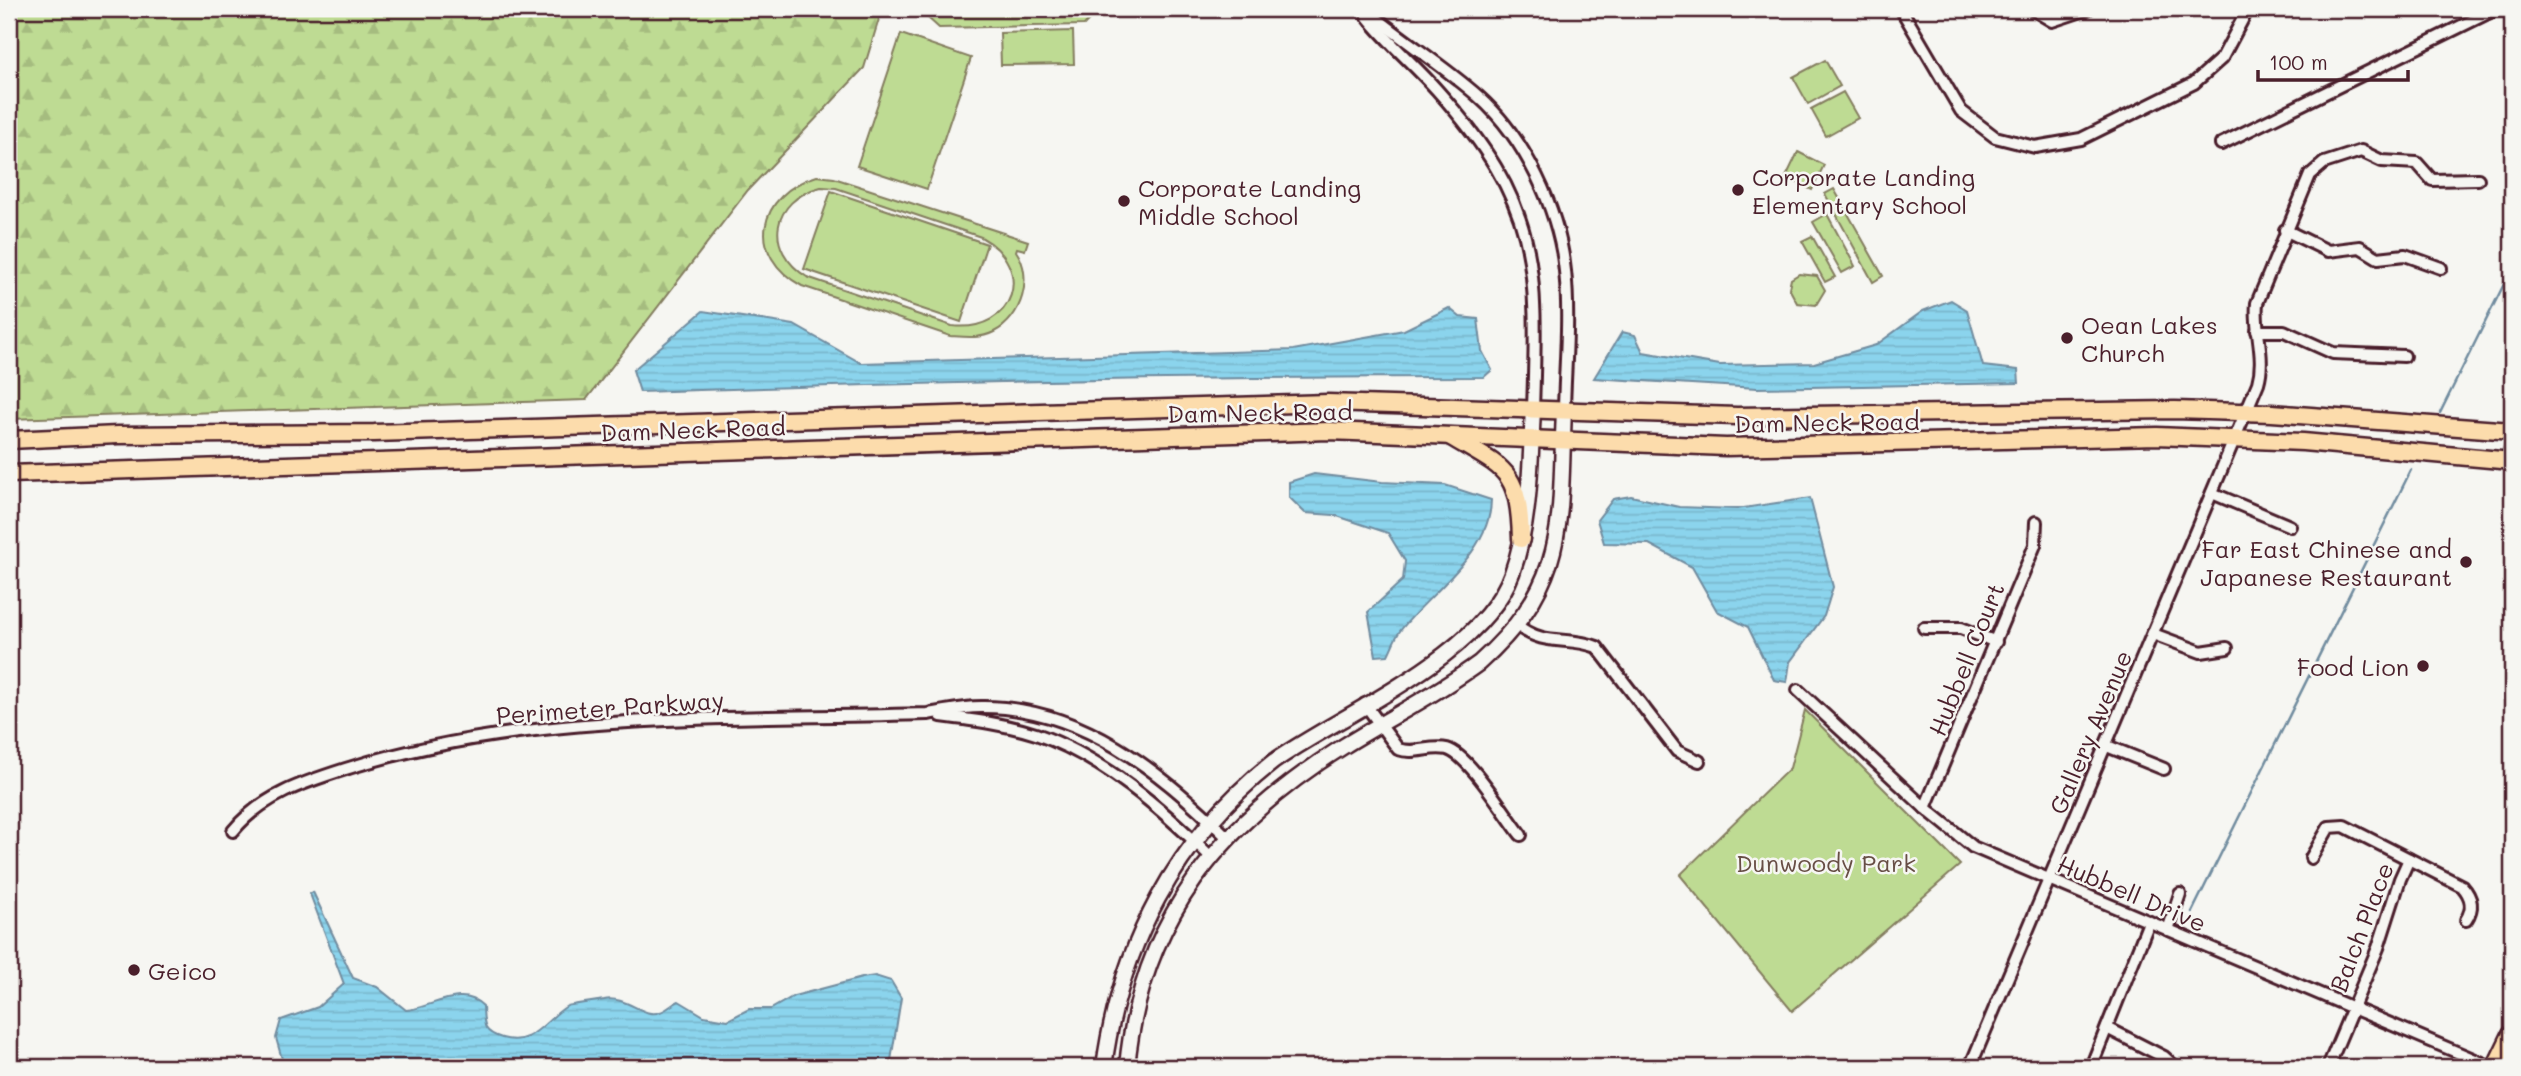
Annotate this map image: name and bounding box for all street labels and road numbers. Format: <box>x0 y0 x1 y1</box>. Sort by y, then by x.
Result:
street label: Dam Neck Road <box>1167 395 1353 429</box>
street label: Dam Neck Road <box>1734 405 1920 439</box>
street label: Dam Neck Road <box>600 410 786 448</box>
street label: Hubbell Court <box>1921 578 2011 740</box>
street label: Gallery Avenue <box>2042 645 2138 819</box>
street label: Perimeter Parkway <box>495 684 725 730</box>
street label: Hubbell Drive <box>2053 848 2211 938</box>
street label: Balch Place <box>2322 858 2400 996</box>

